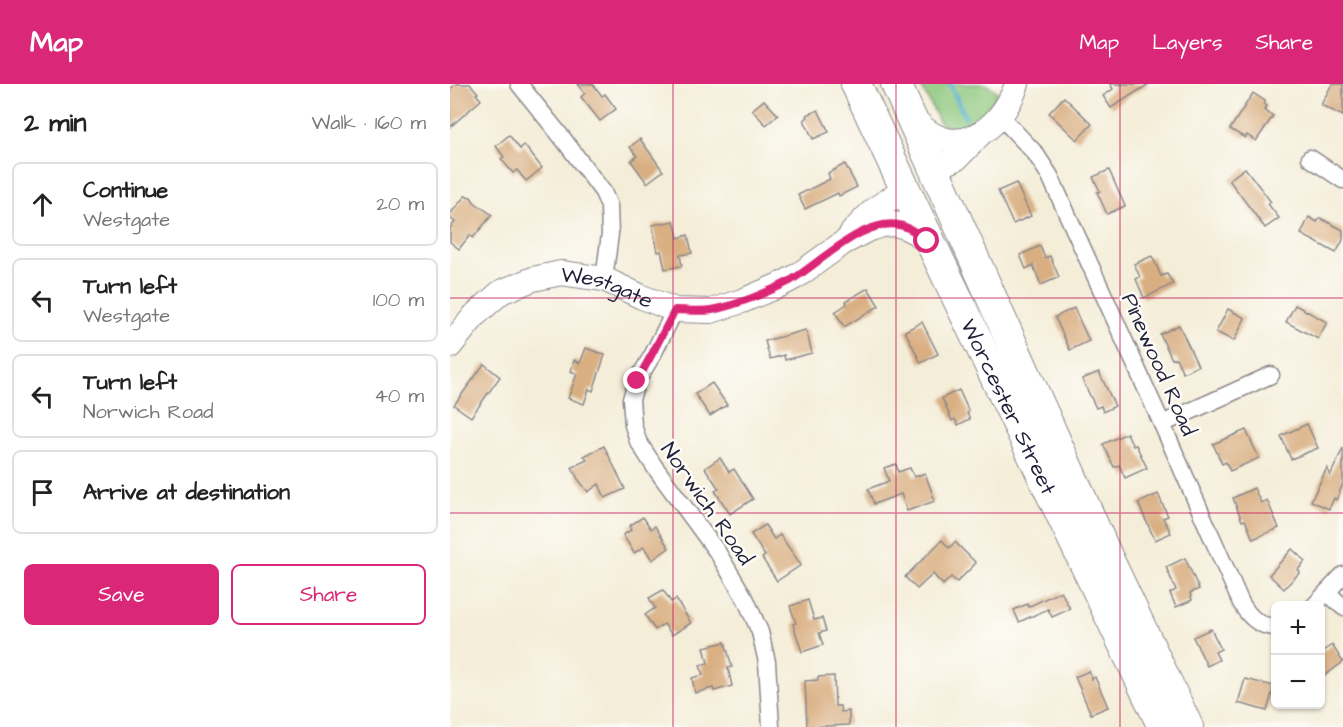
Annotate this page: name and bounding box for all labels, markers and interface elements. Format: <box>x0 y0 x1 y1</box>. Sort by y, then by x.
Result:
text: Map <box>30 23 83 62</box>
text: Map <box>1079 28 1119 57</box>
text: Layers <box>1152 28 1222 57</box>
text: Share <box>1255 28 1313 57</box>
text: 2 min <box>24 105 86 141</box>
text: Walk · 160 m <box>311 109 426 137</box>
text: Continue <box>83 175 168 206</box>
icon: ahead <box>26 188 59 221</box>
text: 20 m <box>376 190 424 218</box>
text: Westgate <box>83 206 170 234</box>
route start <box>913 227 939 253</box>
street label: Westgate <box>559 259 657 317</box>
text: Turn left <box>83 271 177 302</box>
icon: left <box>26 284 59 317</box>
text: 100 m <box>373 286 424 314</box>
street label: Pinewood Road <box>1113 288 1204 441</box>
text: Westgate <box>83 302 170 330</box>
street label: Worcester Street <box>953 314 1063 500</box>
text: Turn left <box>83 367 177 398</box>
route end <box>623 367 649 393</box>
icon: left <box>26 380 59 413</box>
text: 40 m <box>374 382 424 410</box>
text: Norwich Road <box>83 398 214 426</box>
street label: Norwich Road <box>653 436 761 572</box>
icon: arrive <box>26 476 59 509</box>
text: Arrive at destination <box>83 477 290 508</box>
button: Save <box>24 564 219 625</box>
button: Share <box>231 564 426 625</box>
map controls <box>1271 601 1325 709</box>
button: + <box>1271 601 1325 655</box>
button: − <box>1271 655 1325 709</box>

